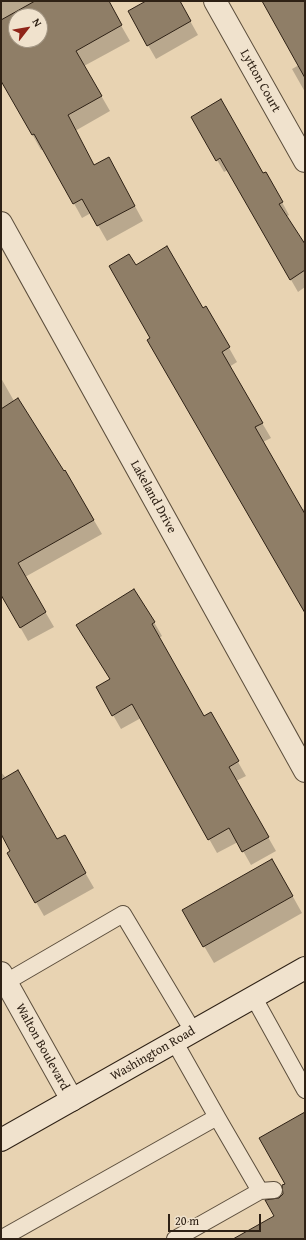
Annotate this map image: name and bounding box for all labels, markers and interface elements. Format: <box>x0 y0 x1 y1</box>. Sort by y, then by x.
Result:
north arrow <box>8 8 48 48</box>
text: N <box>29 15 46 30</box>
street label: Lytton Court <box>236 47 284 115</box>
street label: Lakeland Drive <box>127 458 179 536</box>
street label: Walton Boulevard <box>12 1001 72 1093</box>
street label: Washington Road <box>108 1023 198 1085</box>
scale bar <box>170 1206 263 1232</box>
text: 20 m <box>175 1212 199 1229</box>

